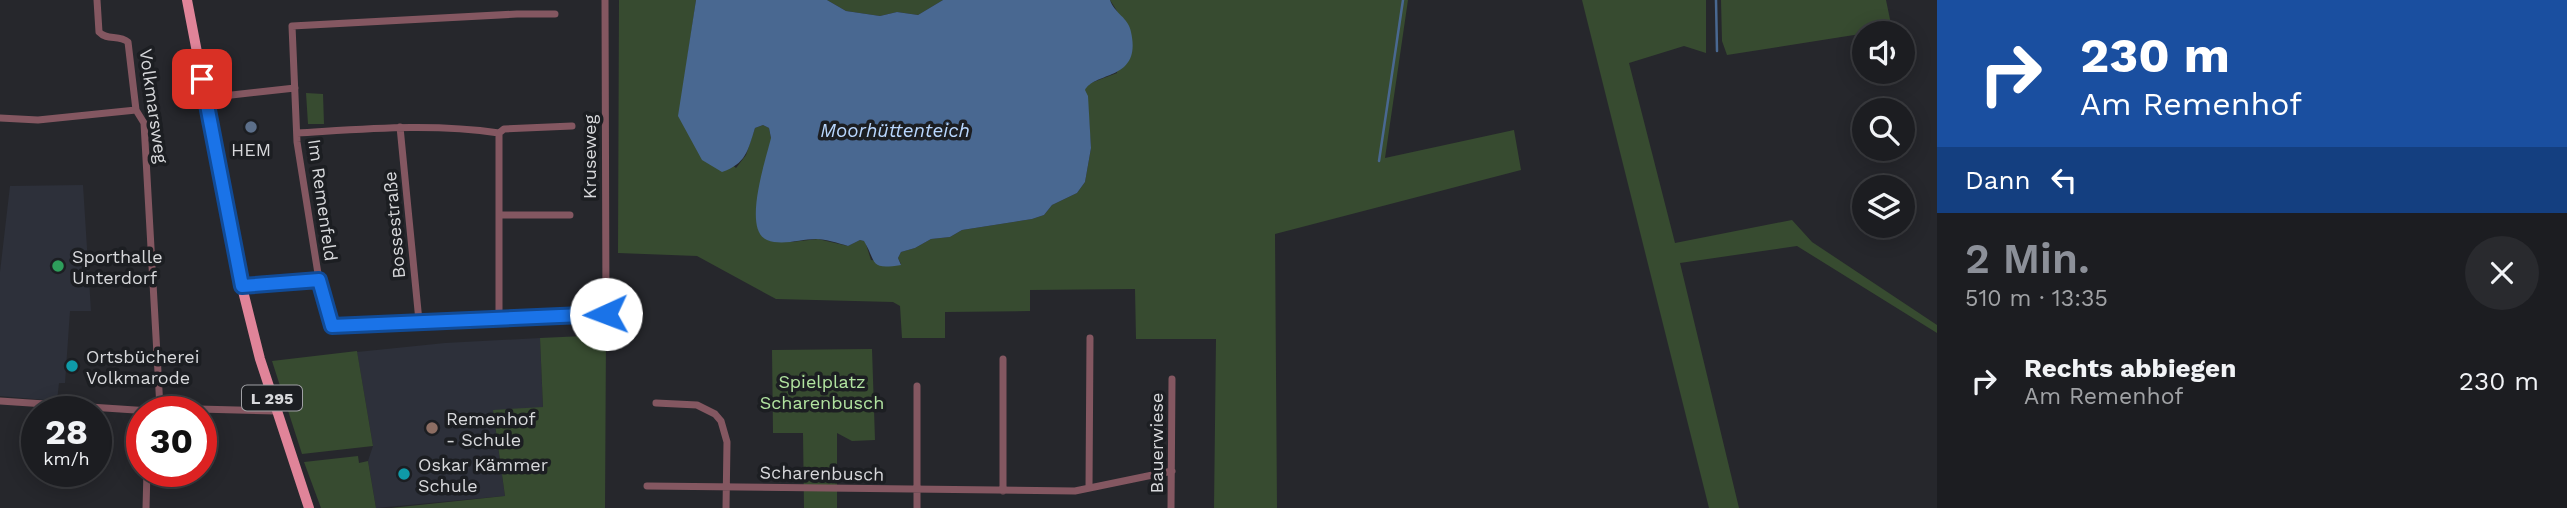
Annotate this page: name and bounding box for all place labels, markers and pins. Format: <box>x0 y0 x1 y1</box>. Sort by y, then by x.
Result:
pin <box>172 49 232 109</box>
marker: HEM <box>243 119 259 135</box>
place label: HEM <box>231 139 271 160</box>
place label: Sporthalle Unterdorf <box>72 246 163 288</box>
marker: Sporthalle Unterdorf <box>50 258 66 274</box>
place label: Ortsbücherei Volkmarode <box>86 346 199 388</box>
marker: Ortsbücherei Volkmarode <box>64 358 80 374</box>
place label: Remenhof - Schule <box>446 408 536 450</box>
marker: Remenhof - Schule <box>424 420 440 436</box>
place label: Oskar Kämmer Schule <box>418 454 548 496</box>
marker: Oskar Kämmer Schule <box>396 466 412 482</box>

